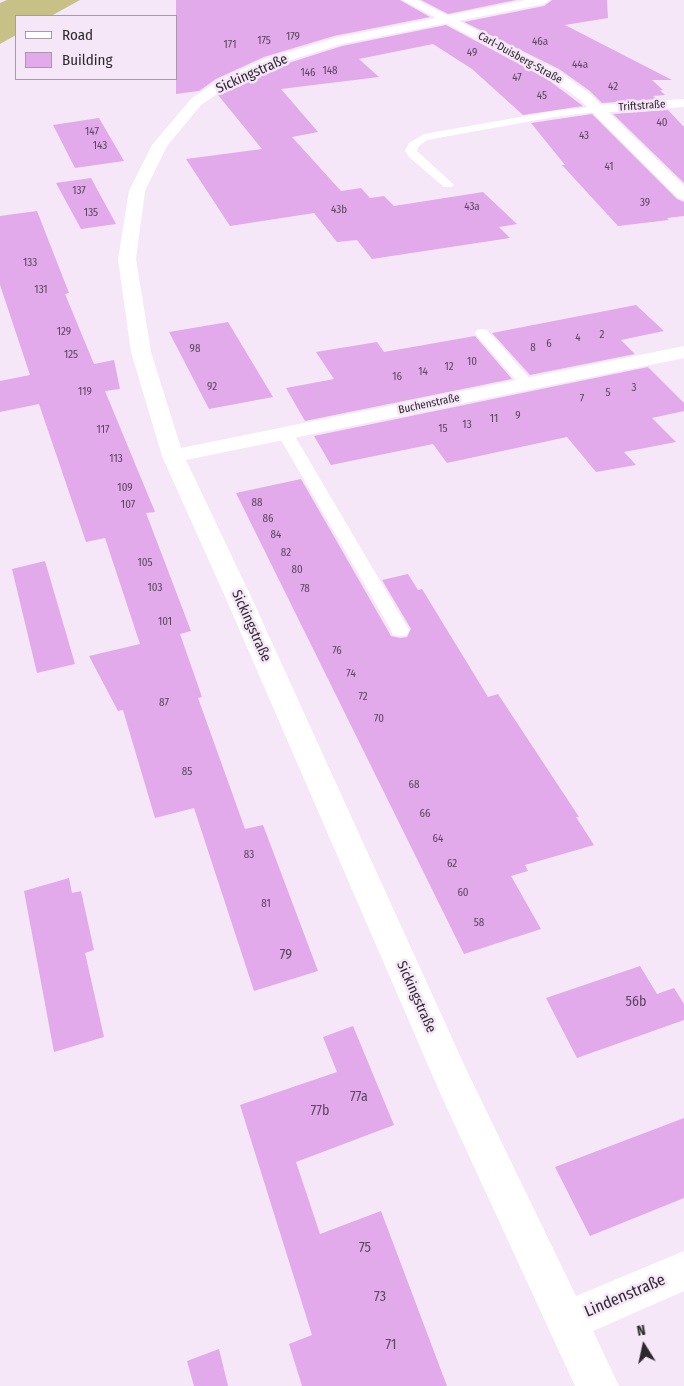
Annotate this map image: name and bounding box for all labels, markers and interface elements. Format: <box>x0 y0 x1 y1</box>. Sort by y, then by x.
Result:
legend <box>15 15 178 80</box>
text: Road <box>62 26 93 44</box>
street label: Carl-Duisberg-Straße <box>476 29 564 87</box>
house number: 179 <box>286 30 300 44</box>
house number: 175 <box>257 34 271 48</box>
house number: 46a <box>532 35 548 49</box>
house number: 171 <box>224 38 236 52</box>
house number: 49 <box>467 46 477 60</box>
text: Building <box>62 51 113 69</box>
street label: Sickingstraße <box>214 51 290 97</box>
house number: 44a <box>572 58 588 72</box>
house number: 148 <box>322 64 338 78</box>
house number: 146 <box>300 66 316 80</box>
house number: 47 <box>512 71 522 85</box>
house number: 42 <box>608 80 618 94</box>
house number: 45 <box>537 89 547 103</box>
street label: Triftstraße <box>618 98 666 114</box>
house number: 40 <box>656 116 668 130</box>
house number: 147 <box>85 125 99 139</box>
house number: 43 <box>579 129 589 143</box>
house number: 143 <box>93 139 107 153</box>
house number: 41 <box>604 160 614 174</box>
house number: 137 <box>72 184 86 198</box>
house number: 39 <box>640 196 650 210</box>
house number: 43a <box>464 200 480 214</box>
house number: 43b <box>331 203 347 217</box>
house number: 135 <box>84 206 98 220</box>
house number: 133 <box>23 256 37 270</box>
house number: 131 <box>34 283 48 297</box>
house number: 129 <box>57 325 71 339</box>
house number: 2 <box>600 328 604 342</box>
house number: 4 <box>575 331 581 345</box>
house number: 6 <box>546 337 552 351</box>
house number: 8 <box>530 341 536 355</box>
house number: 98 <box>190 342 200 356</box>
house number: 125 <box>64 348 78 362</box>
house number: 10 <box>467 355 477 369</box>
house number: 12 <box>444 360 454 374</box>
house number: 14 <box>418 365 428 379</box>
house number: 16 <box>392 370 402 384</box>
house number: 92 <box>207 380 217 394</box>
house number: 3 <box>632 381 636 395</box>
house number: 119 <box>78 385 92 399</box>
house number: 5 <box>605 386 611 400</box>
street label: Buchenstraße <box>397 391 461 417</box>
house number: 7 <box>580 392 584 406</box>
house number: 9 <box>515 409 521 423</box>
house number: 11 <box>490 412 498 426</box>
house number: 13 <box>462 418 472 432</box>
house number: 15 <box>438 422 448 436</box>
house number: 117 <box>97 423 109 437</box>
house number: 113 <box>109 452 123 466</box>
house number: 109 <box>117 481 133 495</box>
house number: 88 <box>252 496 262 510</box>
house number: 107 <box>121 498 135 512</box>
house number: 86 <box>263 512 273 526</box>
house number: 84 <box>271 528 281 542</box>
house number: 82 <box>281 546 291 560</box>
house number: 105 <box>137 556 153 570</box>
house number: 80 <box>291 563 303 577</box>
house number: 103 <box>148 581 162 595</box>
house number: 78 <box>300 582 310 596</box>
street label: Sickingstraße <box>228 588 274 664</box>
house number: 101 <box>158 615 172 629</box>
house number: 76 <box>332 644 342 658</box>
house number: 74 <box>346 667 356 681</box>
house number: 72 <box>358 690 368 704</box>
house number: 87 <box>159 696 169 710</box>
house number: 70 <box>374 712 384 726</box>
house number: 85 <box>182 765 192 779</box>
house number: 68 <box>409 778 419 792</box>
house number: 66 <box>420 807 430 821</box>
house number: 64 <box>433 832 443 846</box>
house number: 83 <box>244 848 254 862</box>
house number: 62 <box>447 857 457 871</box>
house number: 60 <box>457 886 469 900</box>
house number: 81 <box>261 897 271 911</box>
house number: 58 <box>474 916 484 930</box>
house number: 79 <box>280 947 292 963</box>
street label: Sickingstraße <box>393 959 439 1035</box>
house number: 56b <box>626 994 646 1010</box>
house number: 77a <box>350 1089 368 1105</box>
house number: 77b <box>311 1103 329 1119</box>
house number: 75 <box>359 1240 371 1256</box>
street label: Lindenstraße <box>582 1270 668 1322</box>
house number: 73 <box>374 1289 386 1305</box>
north arrow <box>619 1321 669 1371</box>
text: N <box>636 1322 647 1340</box>
house number: 71 <box>386 1337 396 1353</box>

